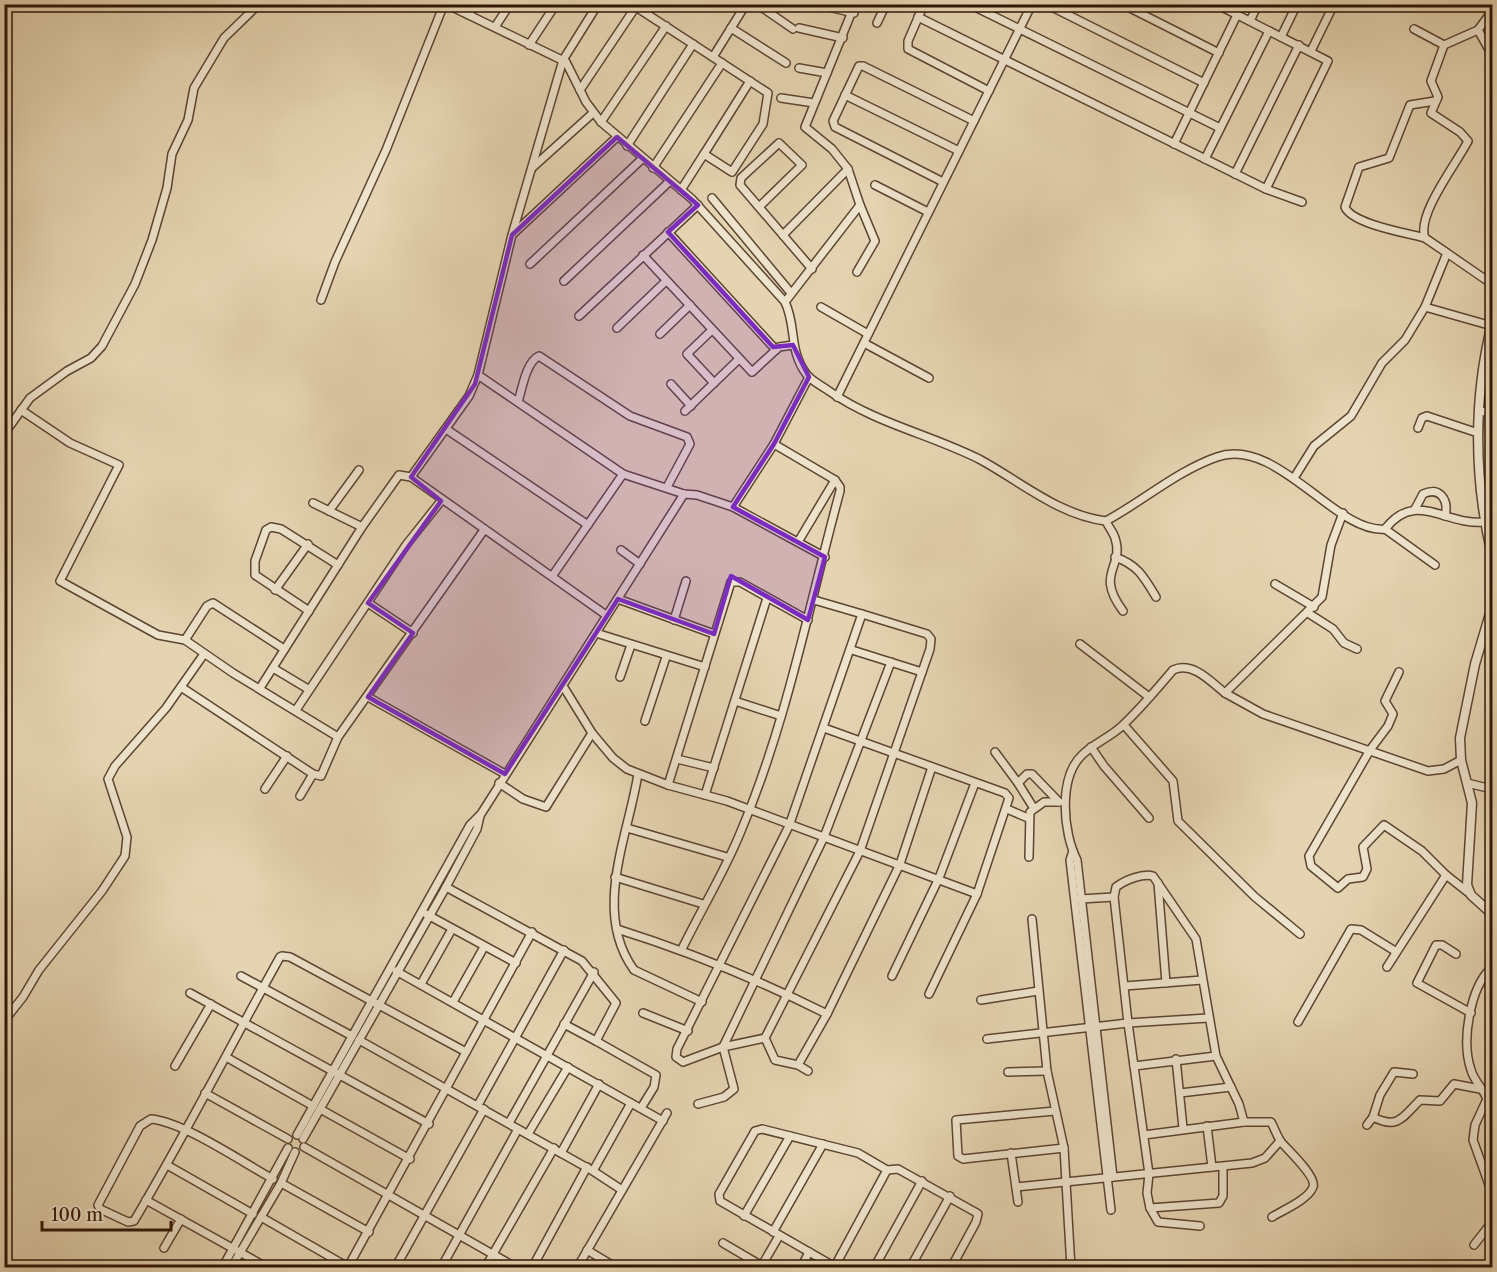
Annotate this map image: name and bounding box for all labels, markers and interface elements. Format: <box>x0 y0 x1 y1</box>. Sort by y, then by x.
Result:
scale bar <box>42 1194 171 1232</box>
text: 100 m <box>51 1204 103 1226</box>

